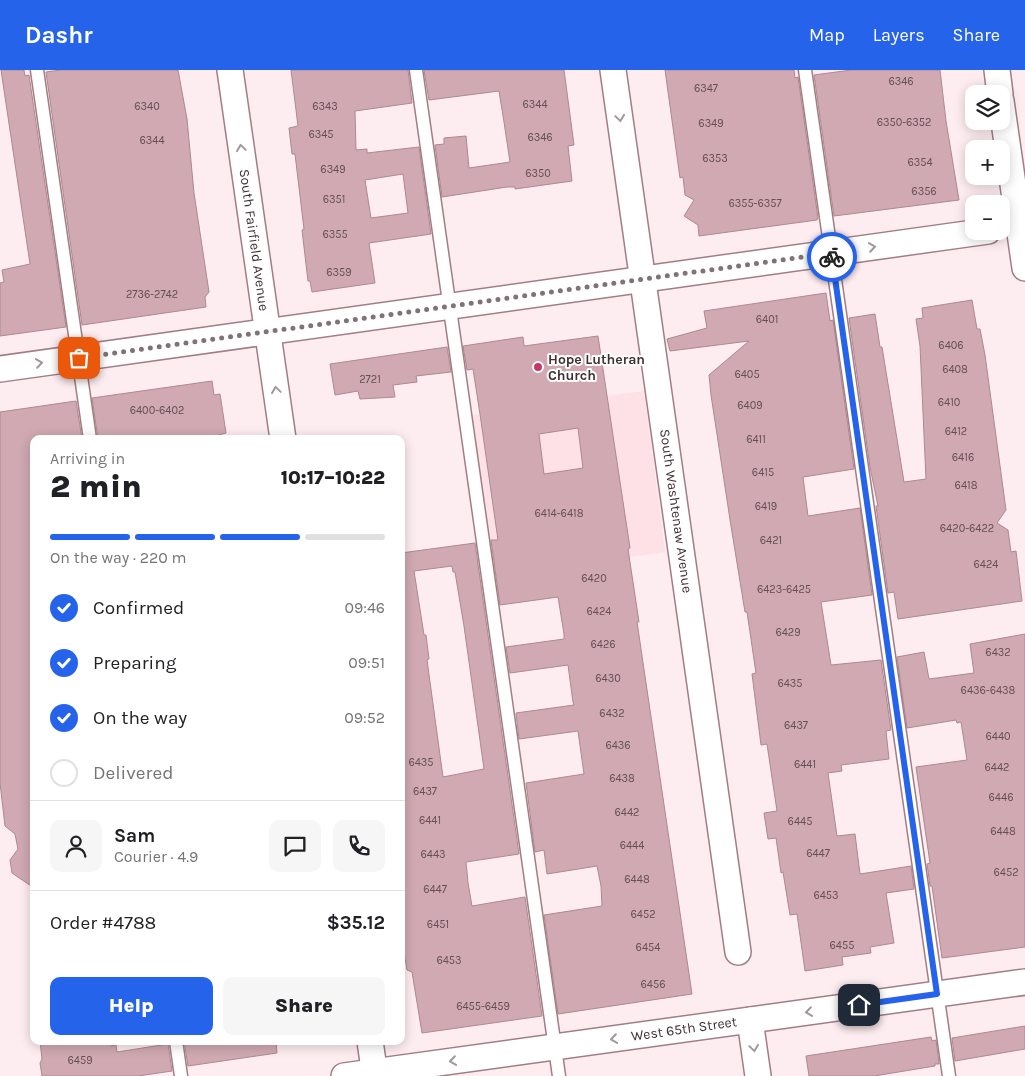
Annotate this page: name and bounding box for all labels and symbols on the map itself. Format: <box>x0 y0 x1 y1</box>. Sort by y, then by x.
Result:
house number: 6346 <box>888 75 914 88</box>
house number: 6347 <box>694 82 718 95</box>
house number: 6344 <box>522 98 548 111</box>
house number: 6340 <box>134 100 160 113</box>
house number: 6343 <box>312 100 338 113</box>
one-way arrow <box>615 114 625 123</box>
house number: 6350-6352 <box>877 116 931 129</box>
house number: 6349 <box>698 117 724 130</box>
house number: 6345 <box>308 128 334 141</box>
house number: 6346 <box>527 131 553 144</box>
house number: 6344 <box>139 134 165 147</box>
one-way arrow <box>236 144 247 152</box>
house number: 6353 <box>702 152 728 165</box>
house number: 6354 <box>907 156 933 169</box>
house number: 6349 <box>320 163 346 176</box>
house number: 6350 <box>525 167 551 180</box>
street label: South Fairfield Avenue <box>236 168 272 312</box>
house number: 6356 <box>911 185 937 198</box>
house number: 6351 <box>323 193 345 206</box>
house number: 6355-6357 <box>728 197 782 210</box>
house number: 6355 <box>322 228 348 241</box>
courier <box>807 232 857 282</box>
one-way arrow <box>868 243 876 253</box>
house number: 6359 <box>326 266 352 279</box>
house number: 2736-2742 <box>126 288 178 301</box>
house number: 6401 <box>756 313 778 326</box>
pin <box>58 337 100 379</box>
house number: 6406 <box>938 339 964 352</box>
place label: Hope Lutheran Church <box>548 351 645 384</box>
one-way arrow <box>35 359 44 369</box>
marker: Hope Lutheran Church <box>532 361 544 373</box>
house number: 6408 <box>942 363 968 376</box>
house number: 6405 <box>734 368 760 381</box>
house number: 2721 <box>359 373 381 386</box>
one-way arrow <box>271 386 282 394</box>
house number: 6410 <box>938 396 960 409</box>
house number: 6409 <box>737 399 763 412</box>
house number: 6400-6402 <box>130 404 184 417</box>
house number: 6412 <box>945 425 967 438</box>
street label: South Washtenaw Avenue <box>656 428 696 594</box>
house number: 6411 <box>746 433 766 446</box>
house number: 6416 <box>952 451 974 464</box>
house number: 6415 <box>752 466 774 479</box>
house number: 6418 <box>955 479 978 492</box>
house number: 6419 <box>755 500 777 513</box>
house number: 6414-6418 <box>535 507 584 520</box>
house number: 6420-6422 <box>940 522 994 535</box>
house number: 6421 <box>760 534 782 547</box>
house number: 6424 <box>974 558 998 571</box>
house number: 6420 <box>581 572 607 585</box>
house number: 6423-6425 <box>757 583 811 596</box>
house number: 6424 <box>587 605 611 618</box>
house number: 6429 <box>775 626 801 639</box>
house number: 6426 <box>590 638 616 651</box>
house number: 6432 <box>985 646 1011 659</box>
house number: 6430 <box>595 672 621 685</box>
house number: 6435 <box>777 677 803 690</box>
house number: 6436-6438 <box>961 684 1016 697</box>
house number: 6432 <box>599 707 625 720</box>
house number: 6437 <box>784 719 808 732</box>
house number: 6440 <box>985 730 1011 743</box>
house number: 6436 <box>605 739 631 752</box>
house number: 6435 <box>408 756 434 769</box>
house number: 6441 <box>794 758 816 771</box>
house number: 6442 <box>985 761 1009 774</box>
house number: 6438 <box>609 772 635 785</box>
house number: 6437 <box>413 785 437 798</box>
house number: 6446 <box>989 791 1013 804</box>
house number: 6442 <box>615 806 639 819</box>
house number: 6441 <box>419 814 441 827</box>
house number: 6445 <box>788 815 812 828</box>
house number: 6448 <box>990 825 1016 838</box>
house number: 6444 <box>620 839 644 852</box>
house number: 6447 <box>806 847 830 860</box>
house number: 6443 <box>420 848 446 861</box>
house number: 6452 <box>993 866 1019 879</box>
house number: 6448 <box>624 873 650 886</box>
house number: 6447 <box>423 883 447 896</box>
house number: 6453 <box>813 889 839 902</box>
house number: 6452 <box>630 908 656 921</box>
house number: 6451 <box>427 918 449 931</box>
house number: 6455 <box>830 939 854 952</box>
house number: 6454 <box>636 941 660 954</box>
house number: 6453 <box>436 954 462 967</box>
house number: 6456 <box>641 978 665 991</box>
pin <box>838 984 880 1026</box>
house number: 6455-6459 <box>456 1000 510 1013</box>
one-way arrow <box>805 1006 813 1017</box>
street label: West 65th Street <box>630 1013 738 1045</box>
one-way arrow <box>609 1033 618 1043</box>
one-way arrow <box>748 1044 759 1052</box>
house number: 6459 <box>67 1054 93 1067</box>
one-way arrow <box>448 1055 456 1066</box>

